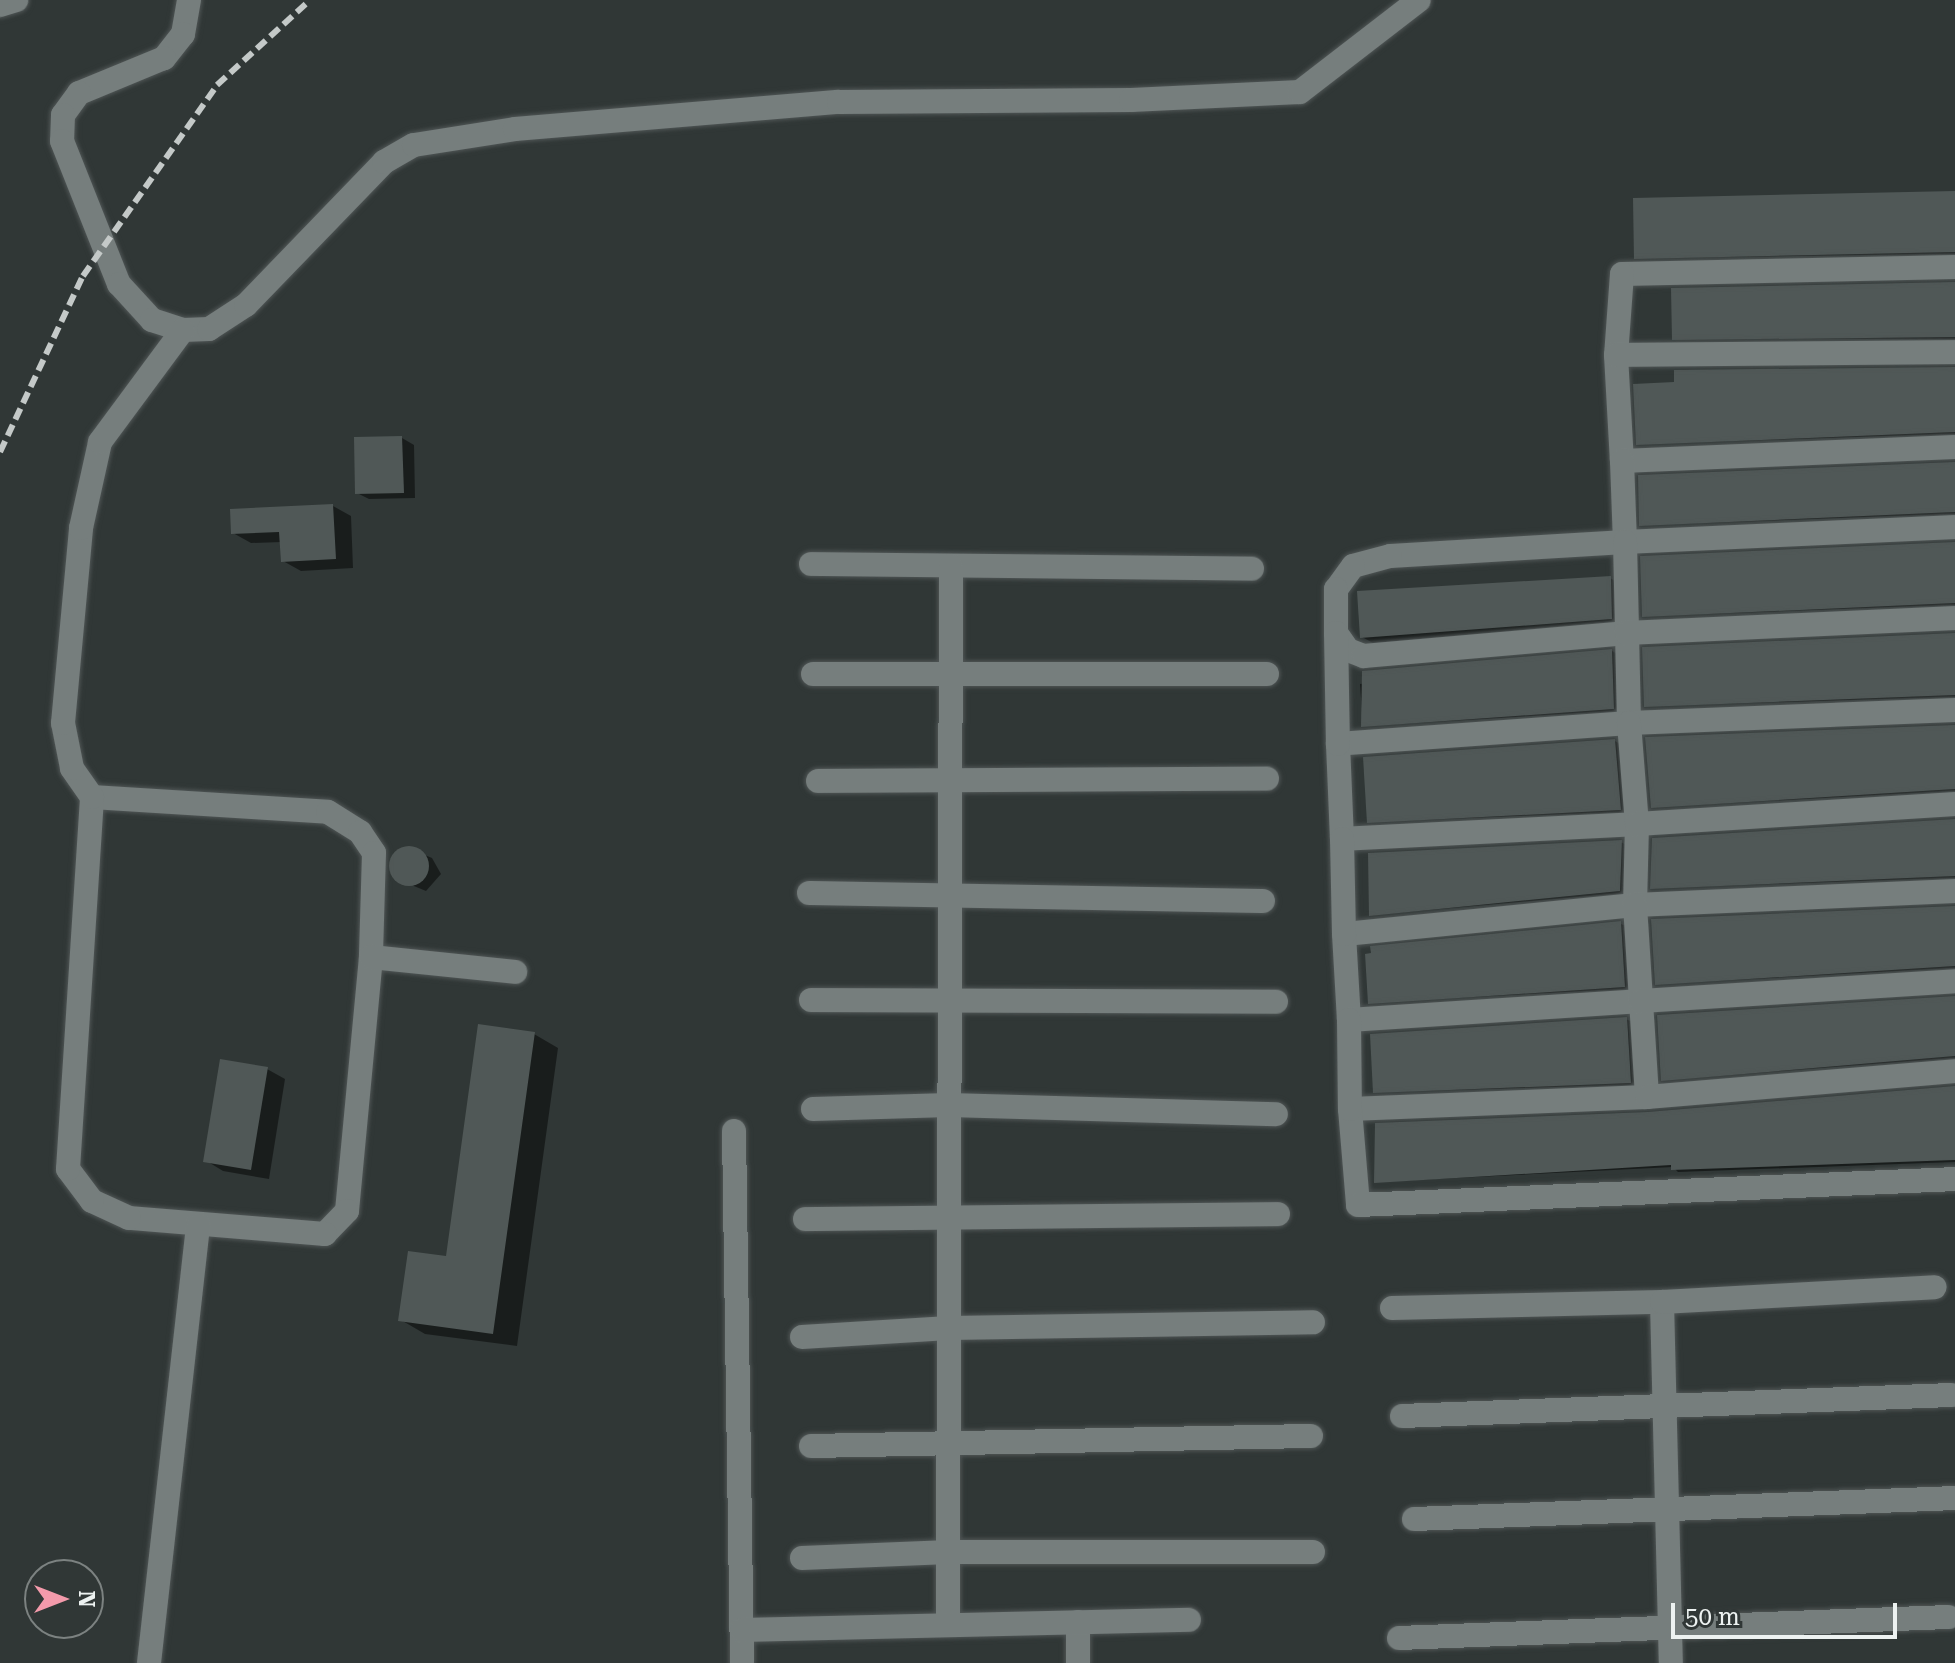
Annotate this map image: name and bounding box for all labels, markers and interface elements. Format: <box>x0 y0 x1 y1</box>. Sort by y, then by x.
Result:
north arrow <box>24 1559 104 1639</box>
scale bar <box>1675 1587 1901 1637</box>
text: N <box>74 1591 99 1607</box>
text: 50 m <box>1685 1603 1740 1631</box>

